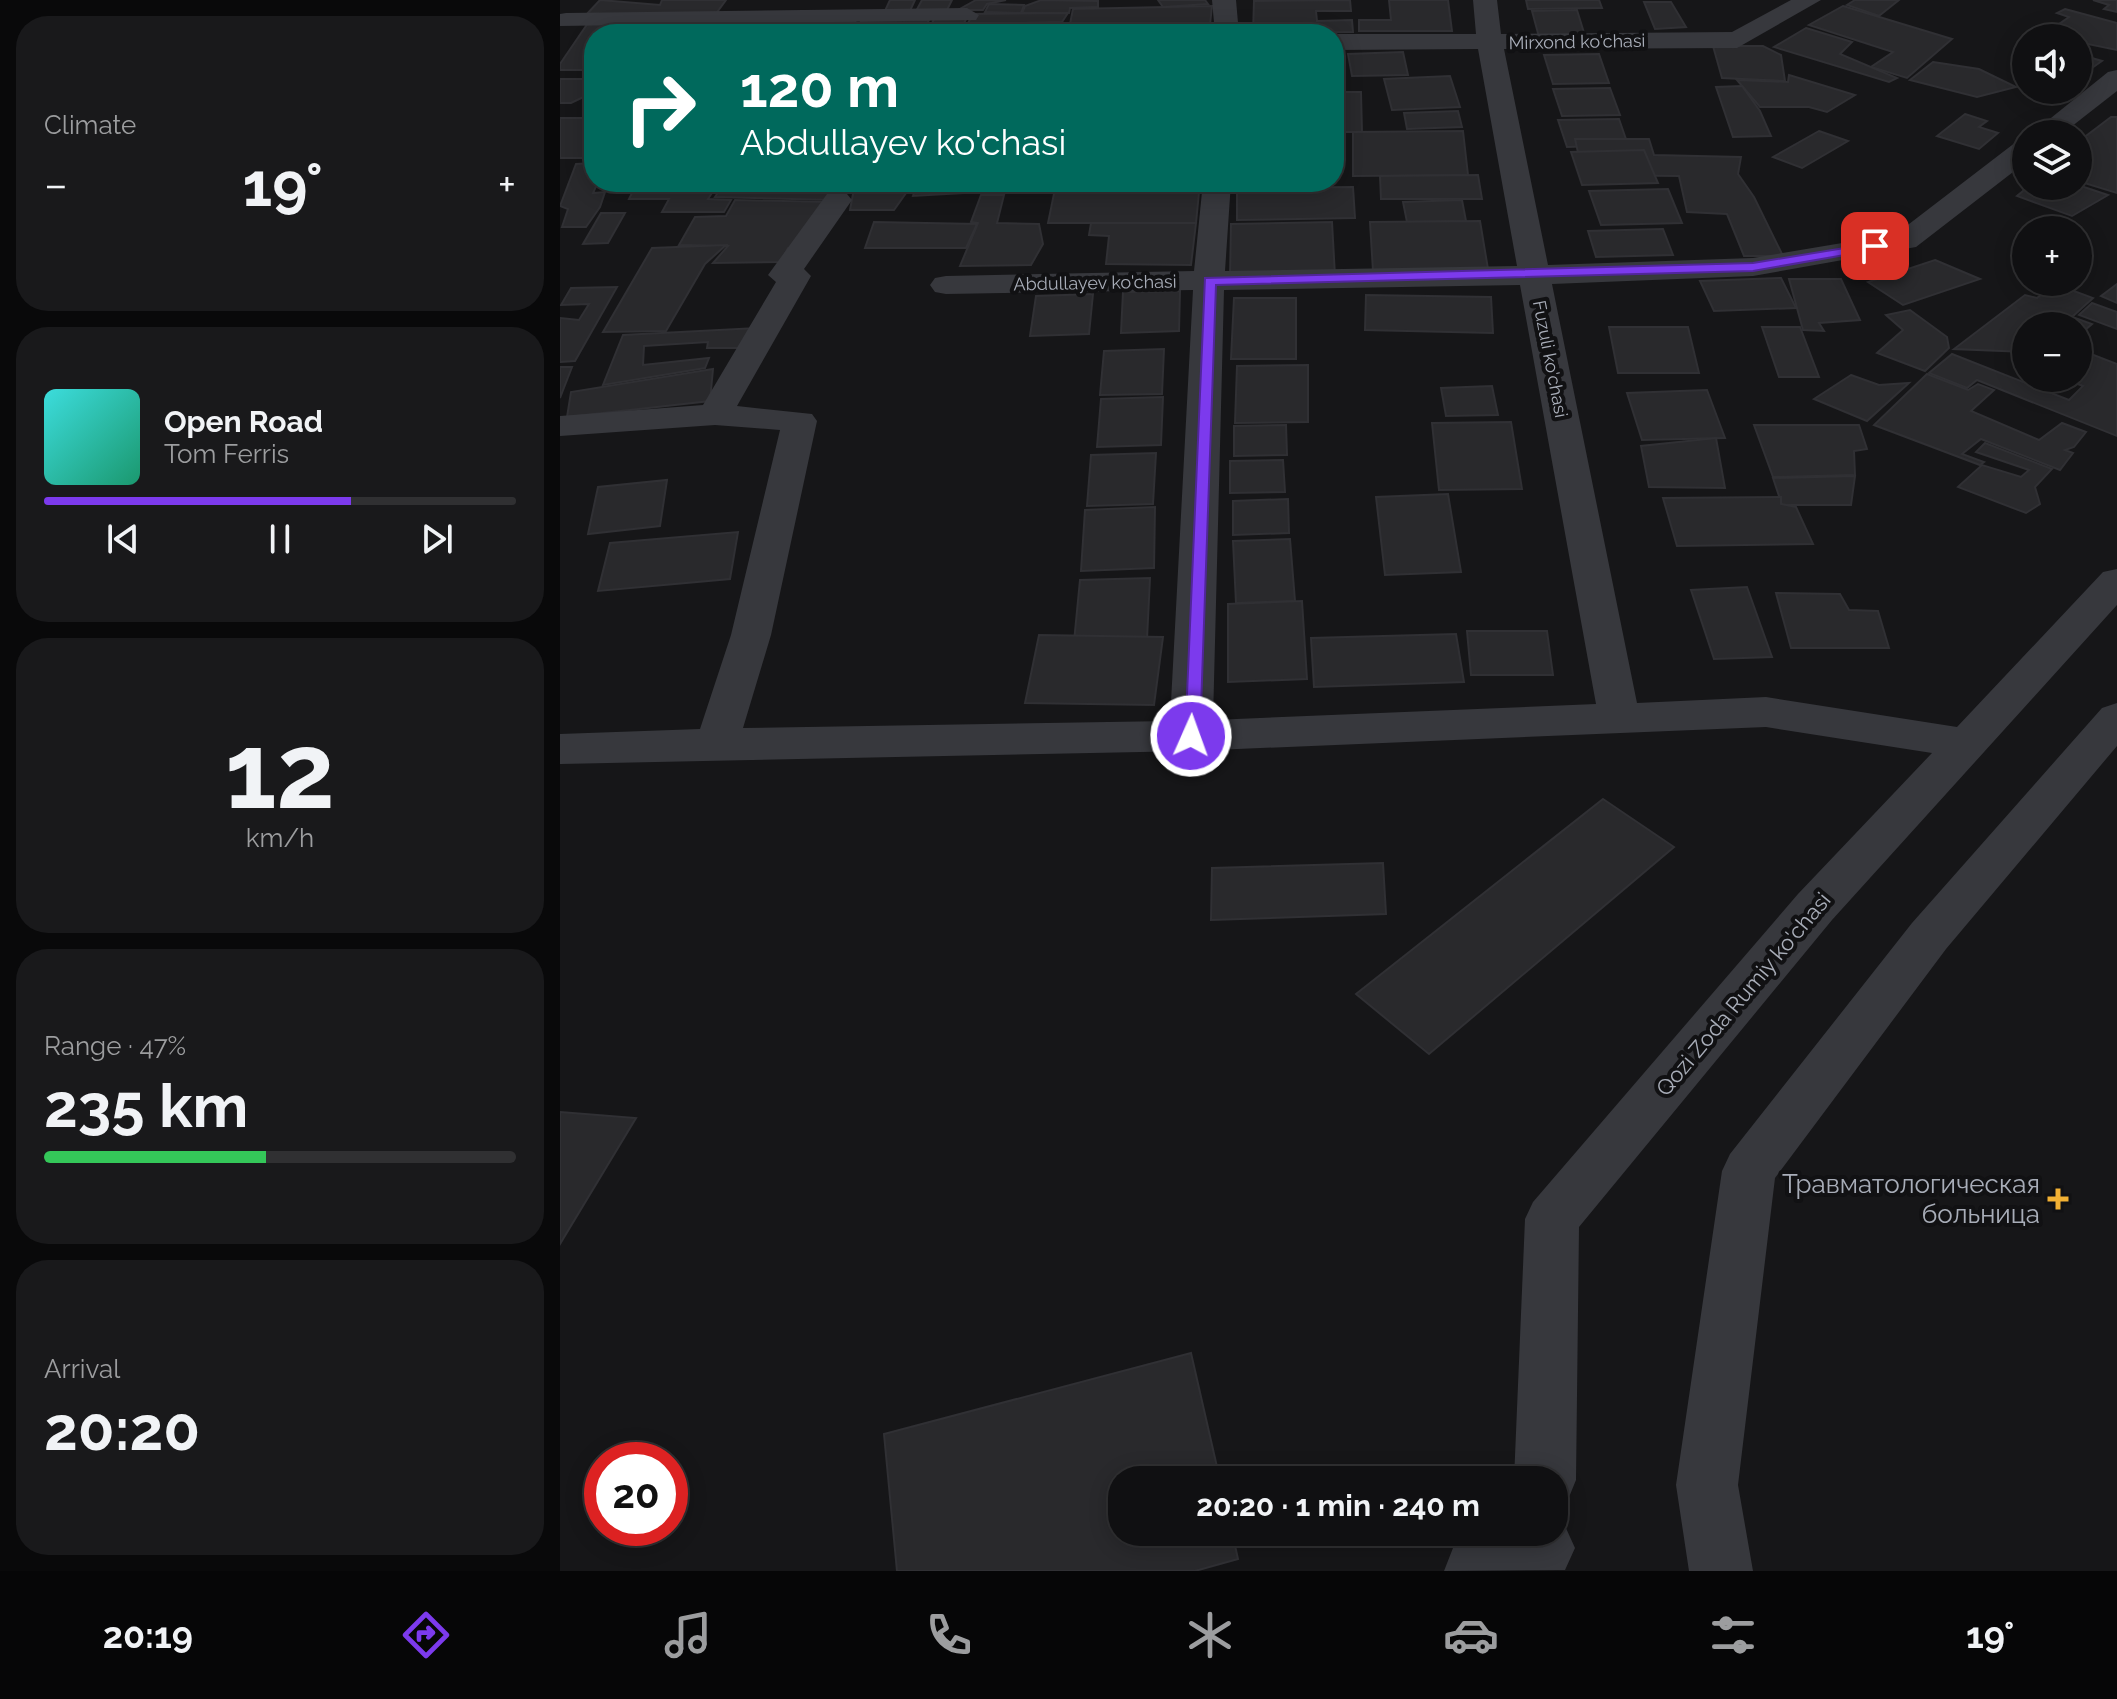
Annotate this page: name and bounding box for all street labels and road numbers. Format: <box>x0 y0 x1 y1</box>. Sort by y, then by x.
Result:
street label: Mirxond ko'chasi <box>1508 30 1646 53</box>
street label: Abdullayev ko'chasi <box>1013 271 1177 294</box>
street label: Fuzuli ko'chasi <box>1529 299 1572 419</box>
street label: Qozi Zoda Rumiy ko'chasi <box>1650 887 1836 1101</box>

